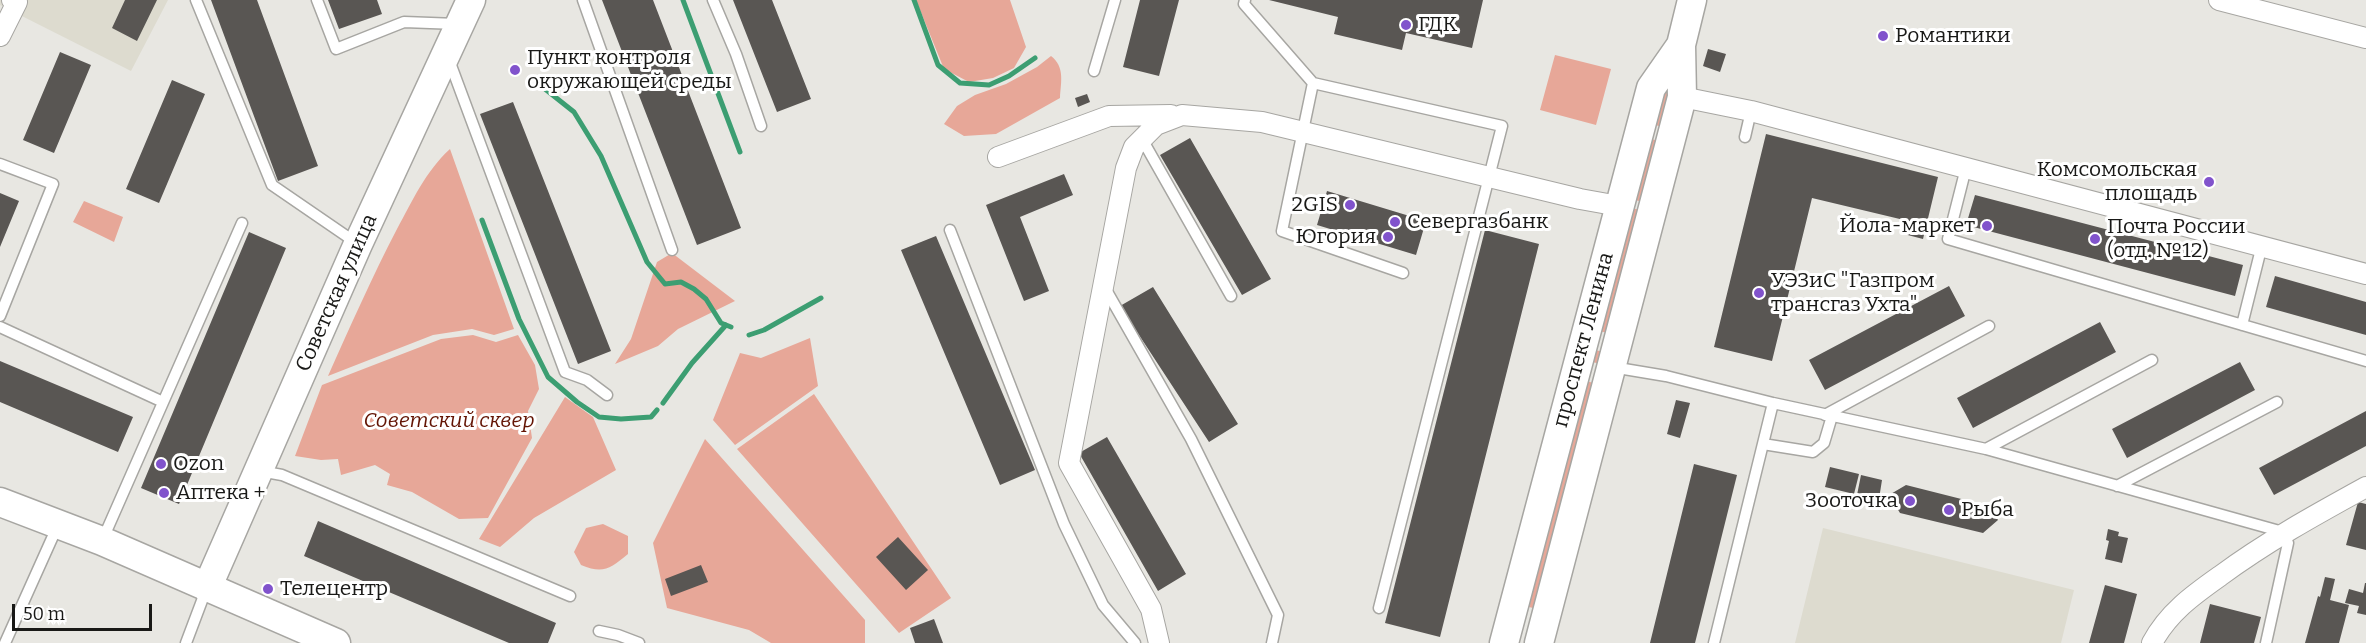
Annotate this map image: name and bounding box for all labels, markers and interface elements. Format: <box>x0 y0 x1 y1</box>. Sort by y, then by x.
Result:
place label: ГДК <box>1418 12 1457 38</box>
marker: ГДК <box>1399 18 1413 32</box>
place label: Романтики <box>1895 23 2011 49</box>
marker: Романтики <box>1876 29 1890 43</box>
place label: Пункт контроля окружающей среды <box>527 45 732 95</box>
marker: Пункт контроля окружающей среды <box>508 63 522 77</box>
place label: Комсомольская площадь <box>2037 157 2197 207</box>
marker: Комсомольская площадь <box>2202 175 2216 189</box>
place label: 2GIS <box>1291 192 1338 218</box>
marker: 2GIS <box>1343 198 1357 212</box>
place label: Севергазбанк <box>1407 209 1548 235</box>
street label: Советская улица <box>291 210 383 376</box>
place label: Йола-маркет <box>1839 213 1975 239</box>
place label: Почта России (отд. №12) <box>2107 214 2245 264</box>
marker: Севергазбанк <box>1388 215 1402 229</box>
marker: Йола-маркет <box>1980 219 1994 233</box>
place label: Югория <box>1295 224 1376 250</box>
marker: Югория <box>1381 230 1395 244</box>
marker: Почта России (отд. №12) <box>2088 232 2102 246</box>
street label: проспект Ленина <box>1548 250 1620 430</box>
place label: УЭЗиС "Газпром трансгаз Ухта" <box>1771 268 1935 318</box>
marker: УЭЗиС "Газпром трансгаз Ухта" <box>1752 286 1766 300</box>
park label: Советский сквер <box>364 408 534 434</box>
place label: Ozon <box>173 451 224 477</box>
marker: Ozon <box>154 457 168 471</box>
place label: Аптека + <box>176 480 265 506</box>
marker: Аптека + <box>157 486 171 500</box>
place label: Зооточка <box>1805 488 1898 514</box>
marker: Зооточка <box>1903 494 1917 508</box>
place label: Рыба <box>1961 497 2014 523</box>
marker: Рыба <box>1942 503 1956 517</box>
place label: Телецентр <box>280 576 388 602</box>
marker: Телецентр <box>261 582 275 596</box>
scale bar <box>15 592 154 630</box>
text: 50 m <box>23 603 65 625</box>

